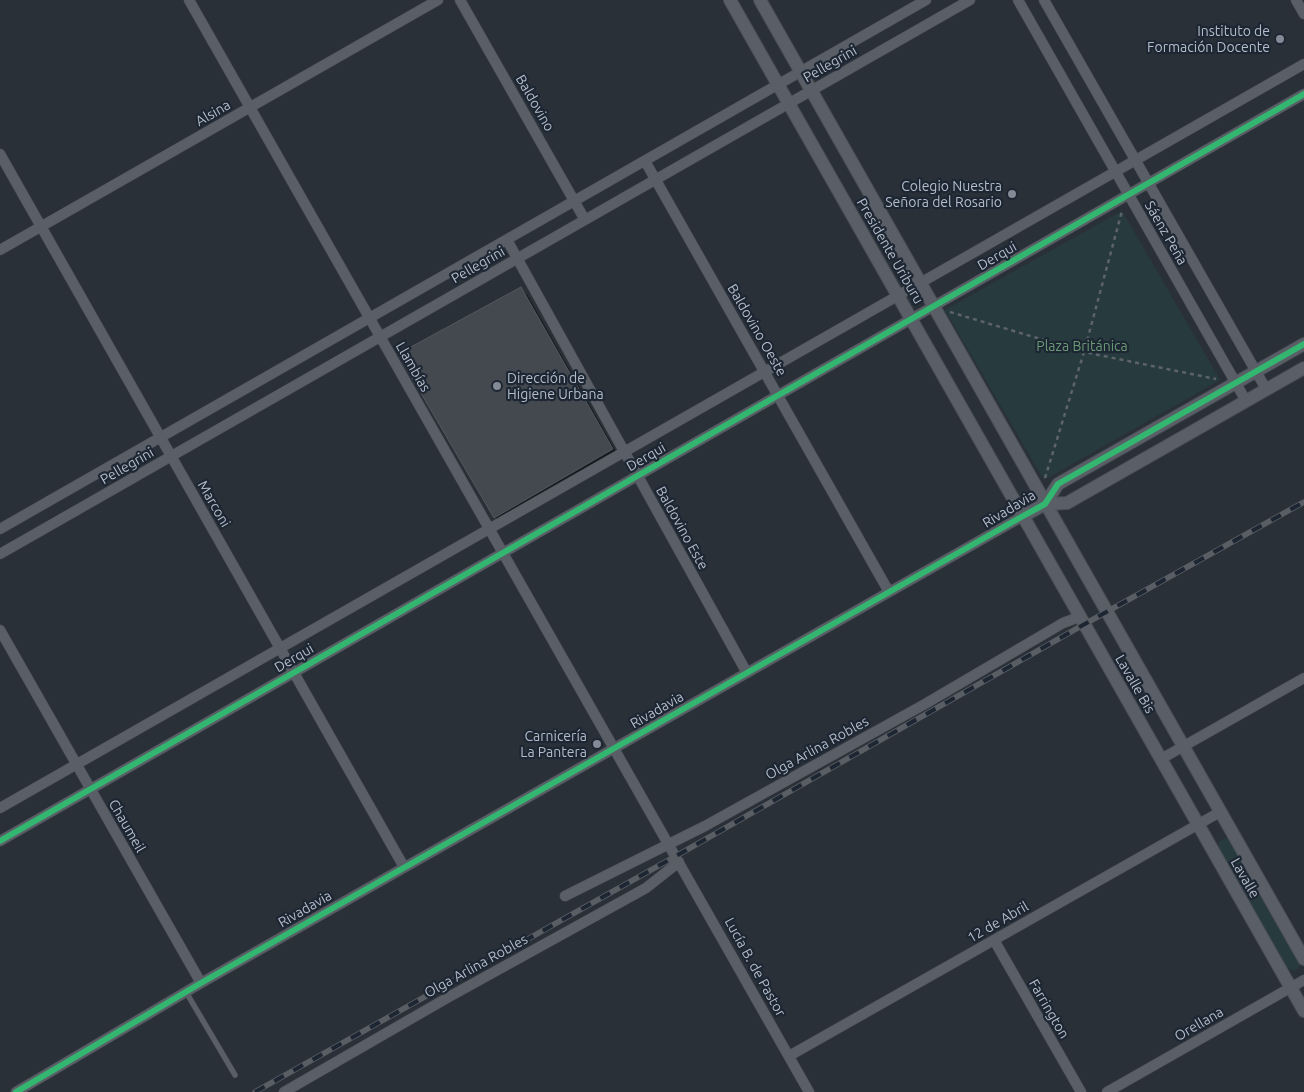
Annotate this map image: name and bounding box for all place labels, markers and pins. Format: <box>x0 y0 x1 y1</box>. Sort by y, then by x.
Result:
place label: Instituto de Formación Docente <box>1147 23 1270 56</box>
marker: Instituto de Formación Docente <box>1274 33 1286 45</box>
place label: Colegio Nuestra Señora del Rosario <box>885 178 1002 210</box>
marker: Colegio Nuestra Señora del Rosario <box>1006 188 1018 200</box>
place label: Dirección de Higiene Urbana <box>507 370 604 402</box>
marker: Dirección de Higiene Urbana <box>491 380 503 392</box>
place label: Carnicería La Pantera <box>520 728 587 760</box>
marker: Carnicería La Pantera <box>591 738 603 750</box>

